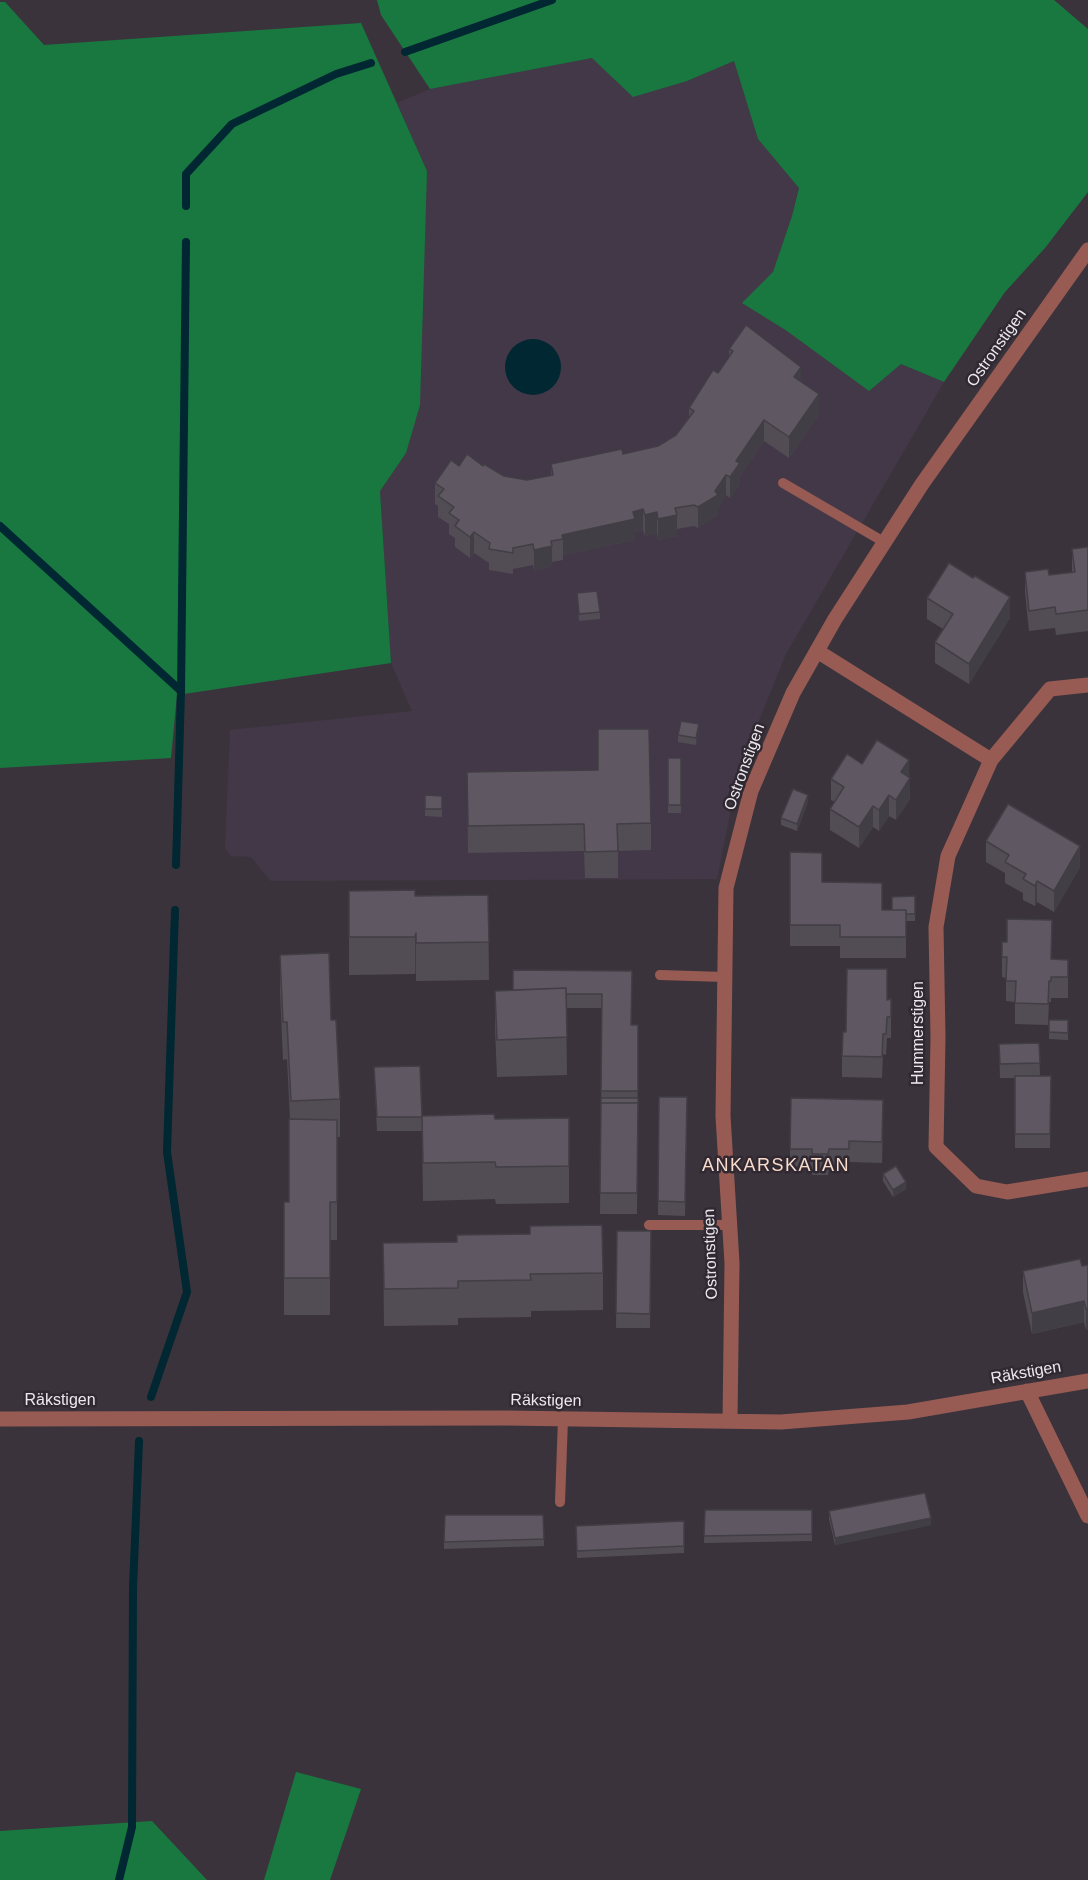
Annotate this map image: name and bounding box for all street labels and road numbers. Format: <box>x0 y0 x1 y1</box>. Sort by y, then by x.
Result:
street label: Ostronstigen <box>963 305 1031 391</box>
street label: Ostronstigen <box>720 721 770 813</box>
street label: Hummerstigen <box>909 981 929 1085</box>
street label: Ostronstigen <box>700 1208 722 1300</box>
street label: Räkstigen <box>989 1357 1063 1389</box>
street label: Räkstigen <box>24 1391 96 1411</box>
street label: Räkstigen <box>510 1391 582 1411</box>

